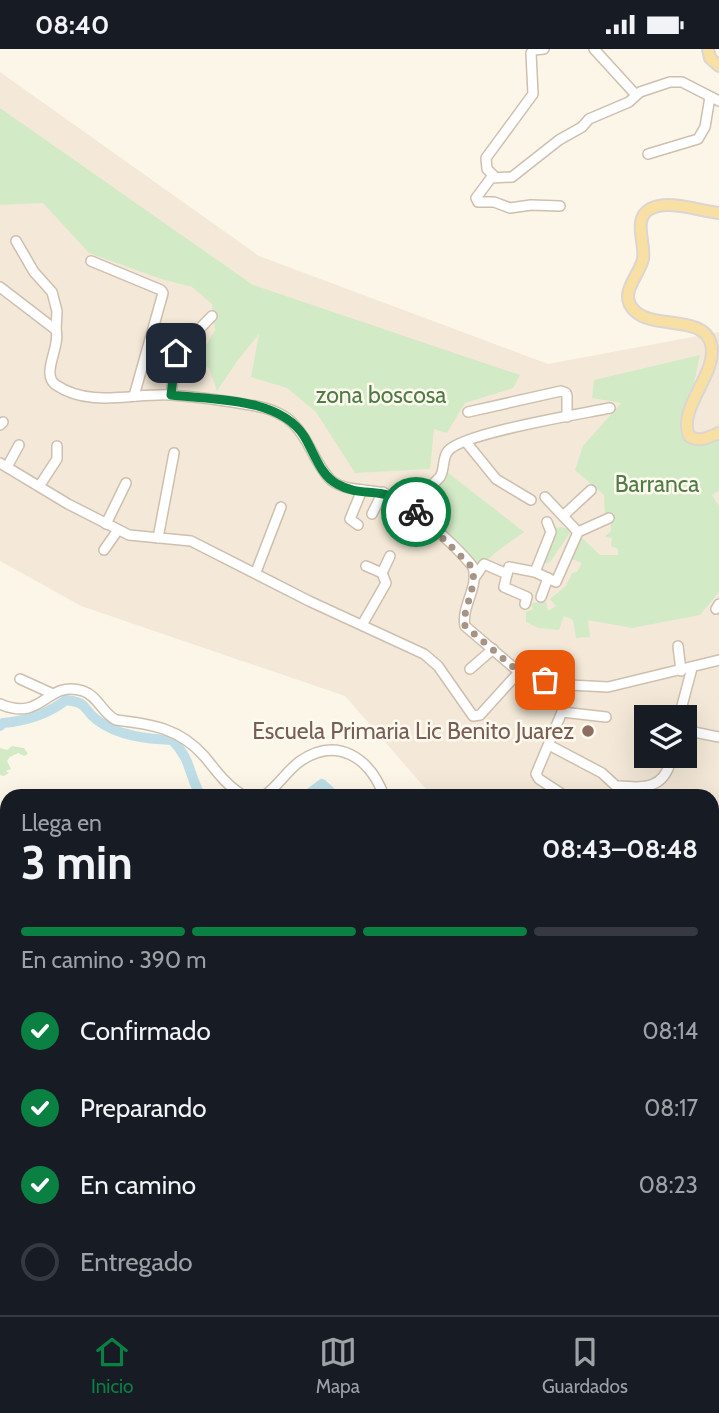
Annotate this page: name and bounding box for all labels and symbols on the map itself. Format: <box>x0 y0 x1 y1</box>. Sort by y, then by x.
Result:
pin <box>146 323 206 383</box>
park label: zona boscosa <box>316 381 446 409</box>
park label: Barranca <box>615 470 699 498</box>
courier <box>381 477 451 547</box>
pin <box>515 650 575 710</box>
place label: Escuela Primaria Lic Benito Juarez <box>252 717 574 745</box>
marker: Escuela Primaria Lic Benito Juarez <box>580 723 596 739</box>

